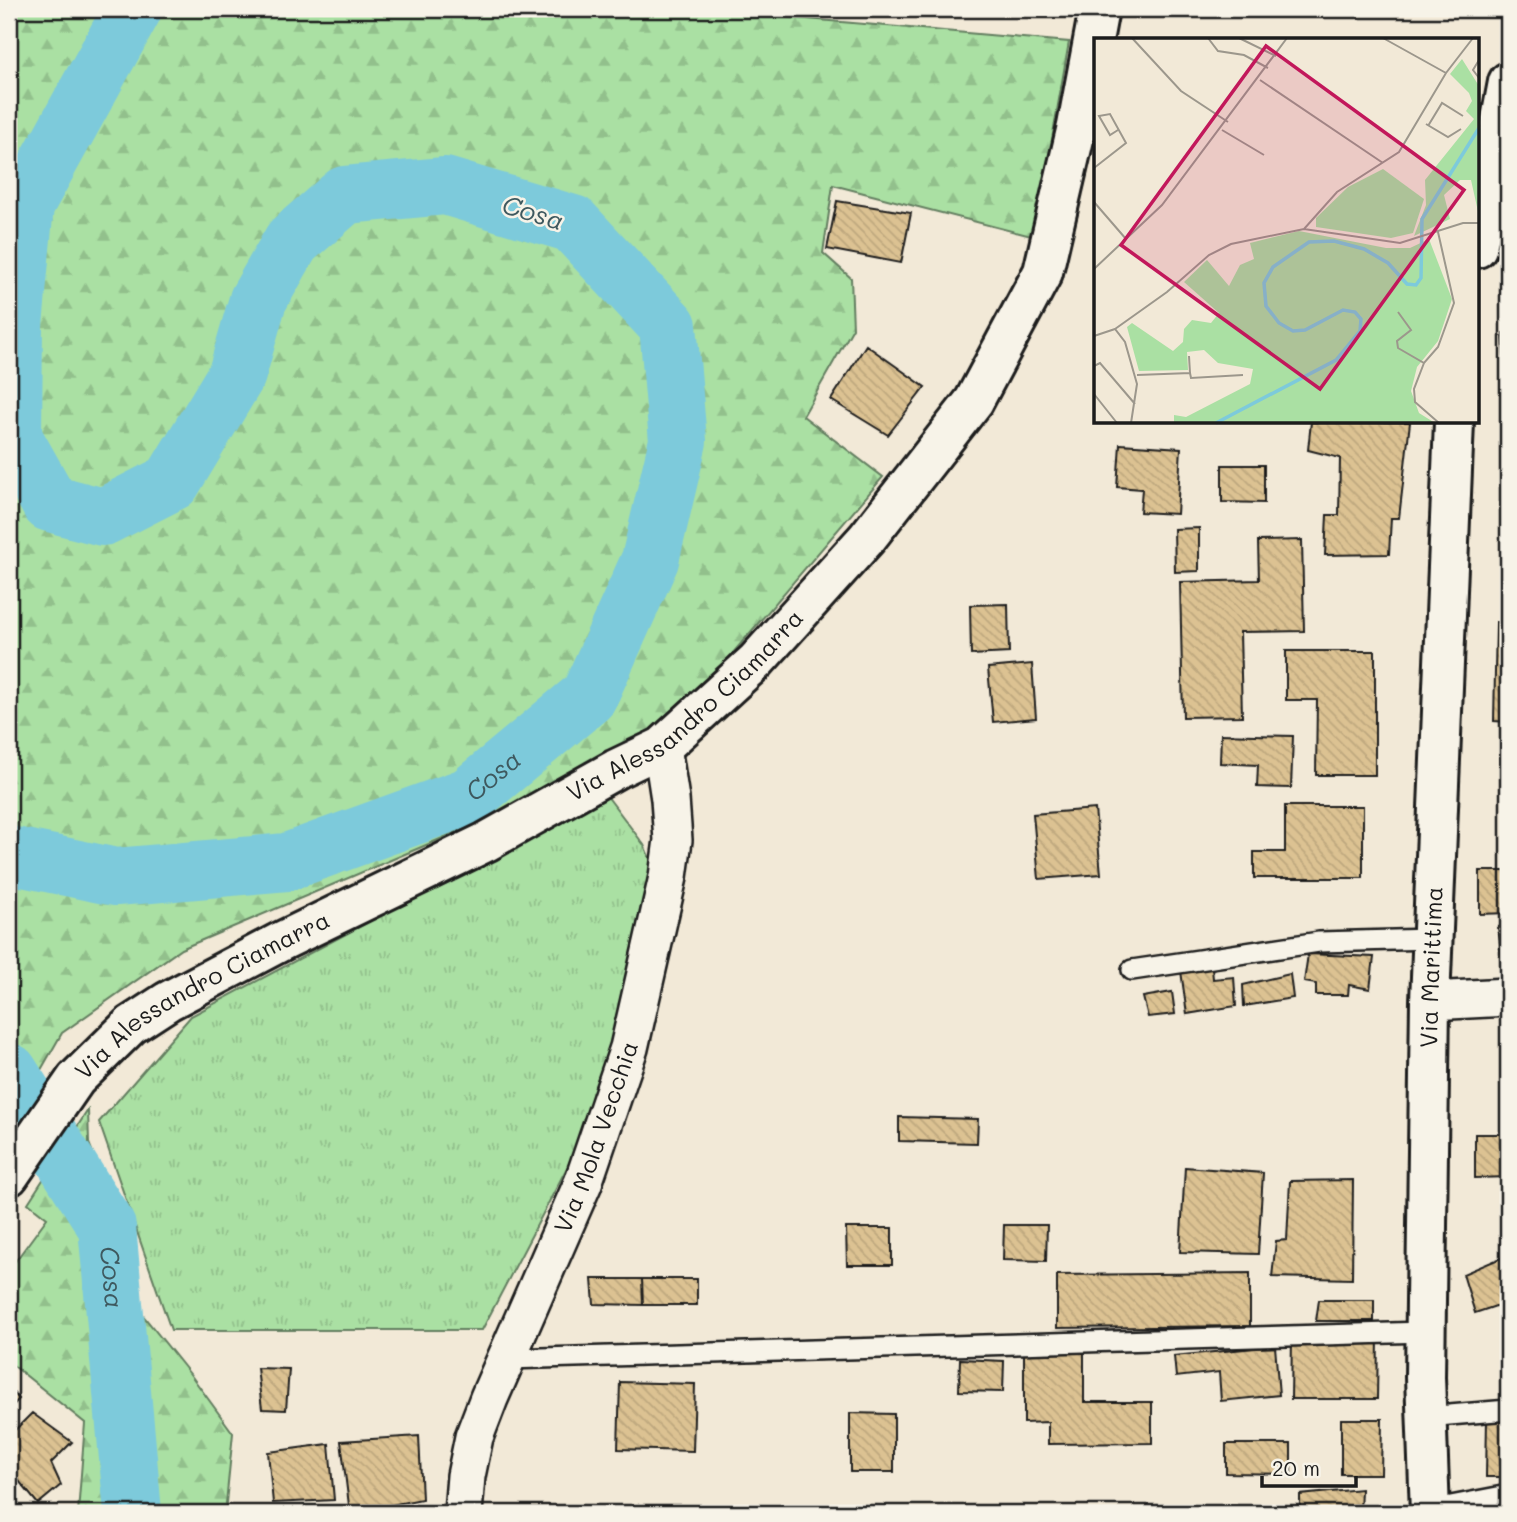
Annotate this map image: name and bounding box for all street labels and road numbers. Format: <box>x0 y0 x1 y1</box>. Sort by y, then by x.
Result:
street label: Via Alessandro Ciamarra <box>561 602 809 808</box>
street label: Via Marittima <box>1412 886 1449 1048</box>
street label: Via Alessandro Ciamarra <box>68 903 334 1086</box>
street label: Via Mola Vecchia <box>546 1037 644 1237</box>

